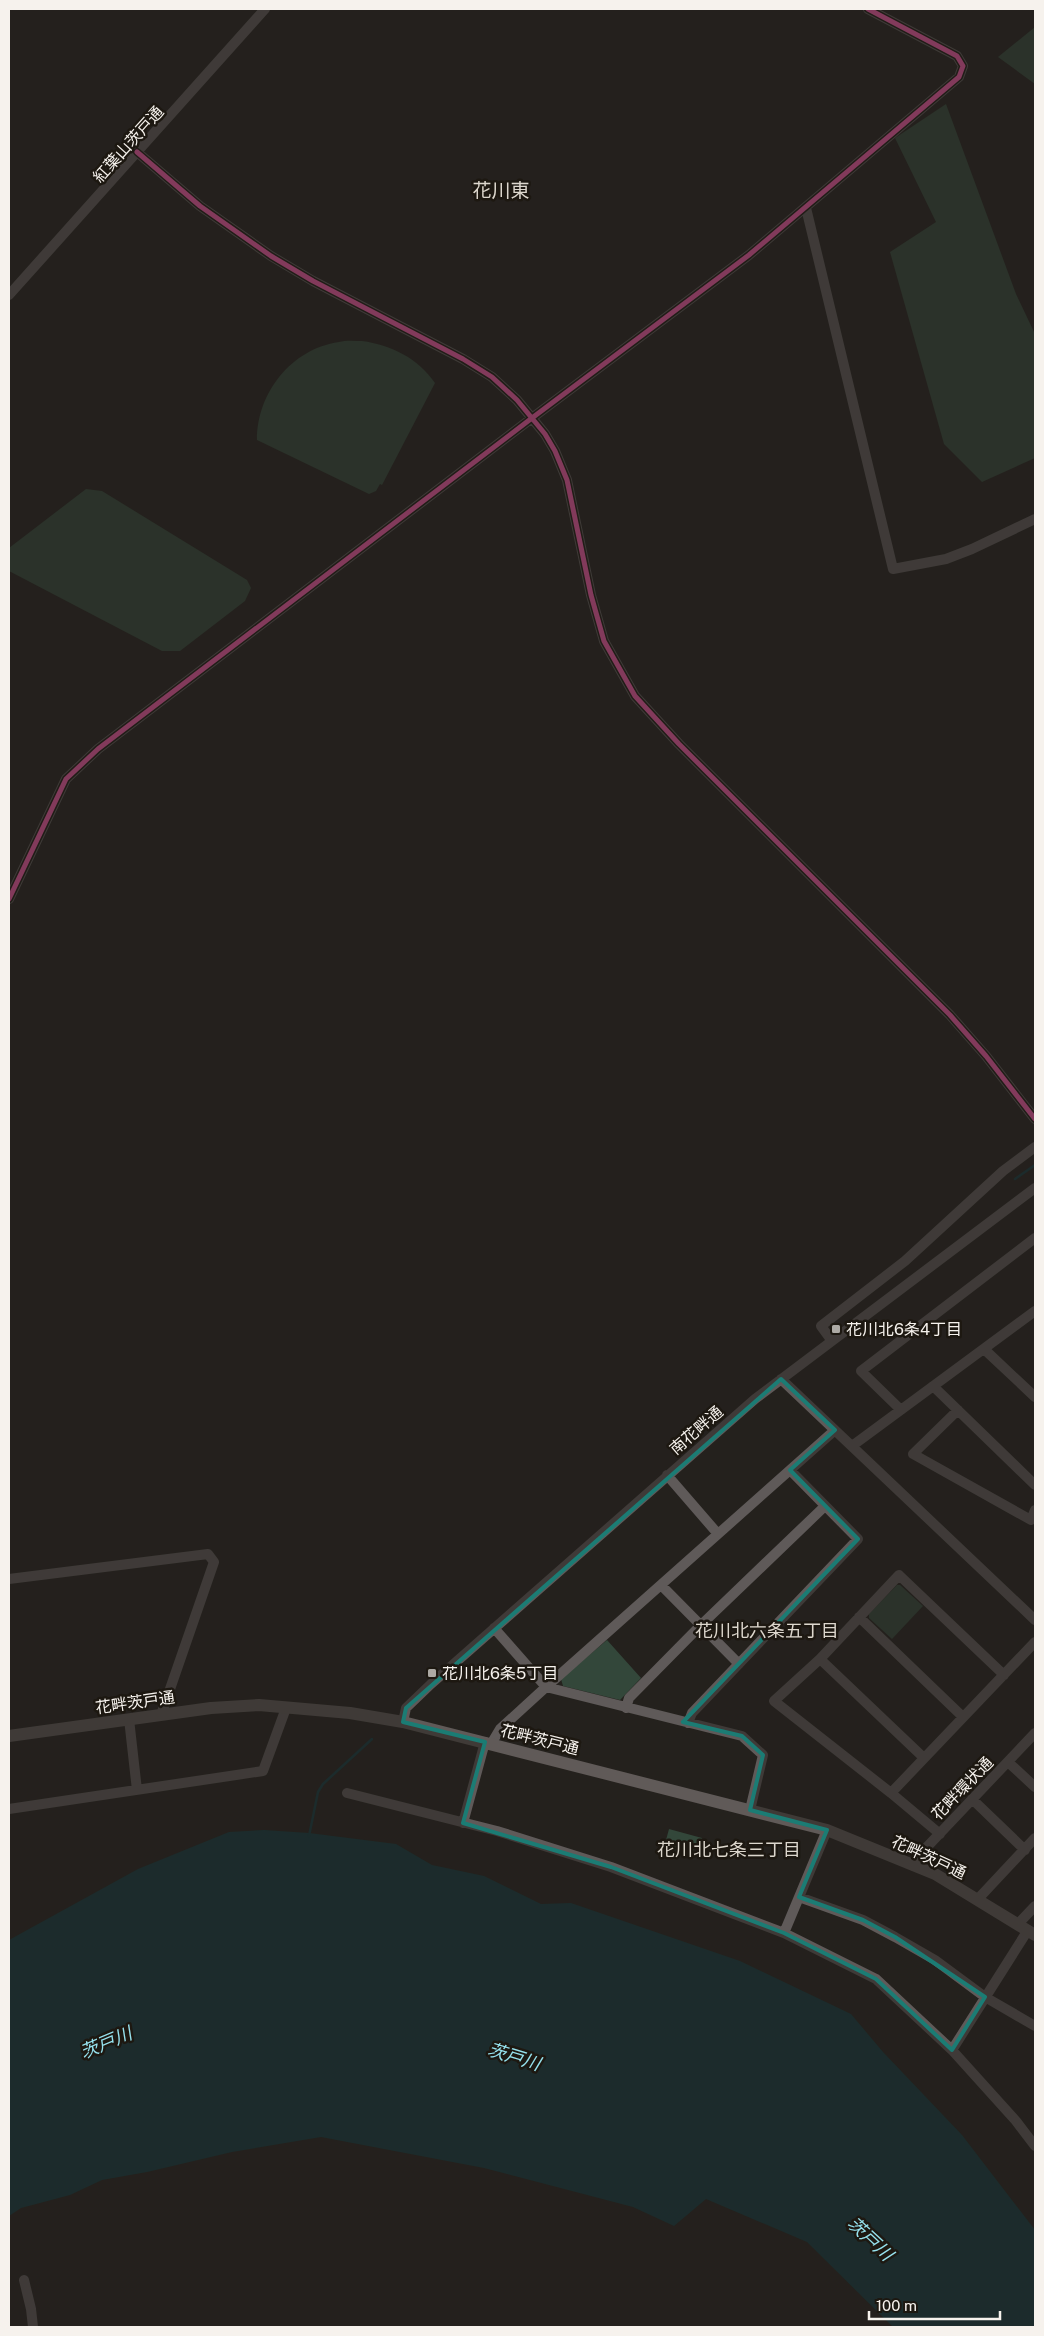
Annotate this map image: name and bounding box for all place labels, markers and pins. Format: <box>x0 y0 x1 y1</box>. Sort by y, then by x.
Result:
place label: 花川北6条4丁目 <box>846 1320 962 1339</box>
marker: 花川北6条4丁目 <box>830 1323 842 1335</box>
place label: 花川北6条5丁目 <box>442 1664 558 1683</box>
marker: 花川北6条5丁目 <box>426 1667 438 1679</box>

